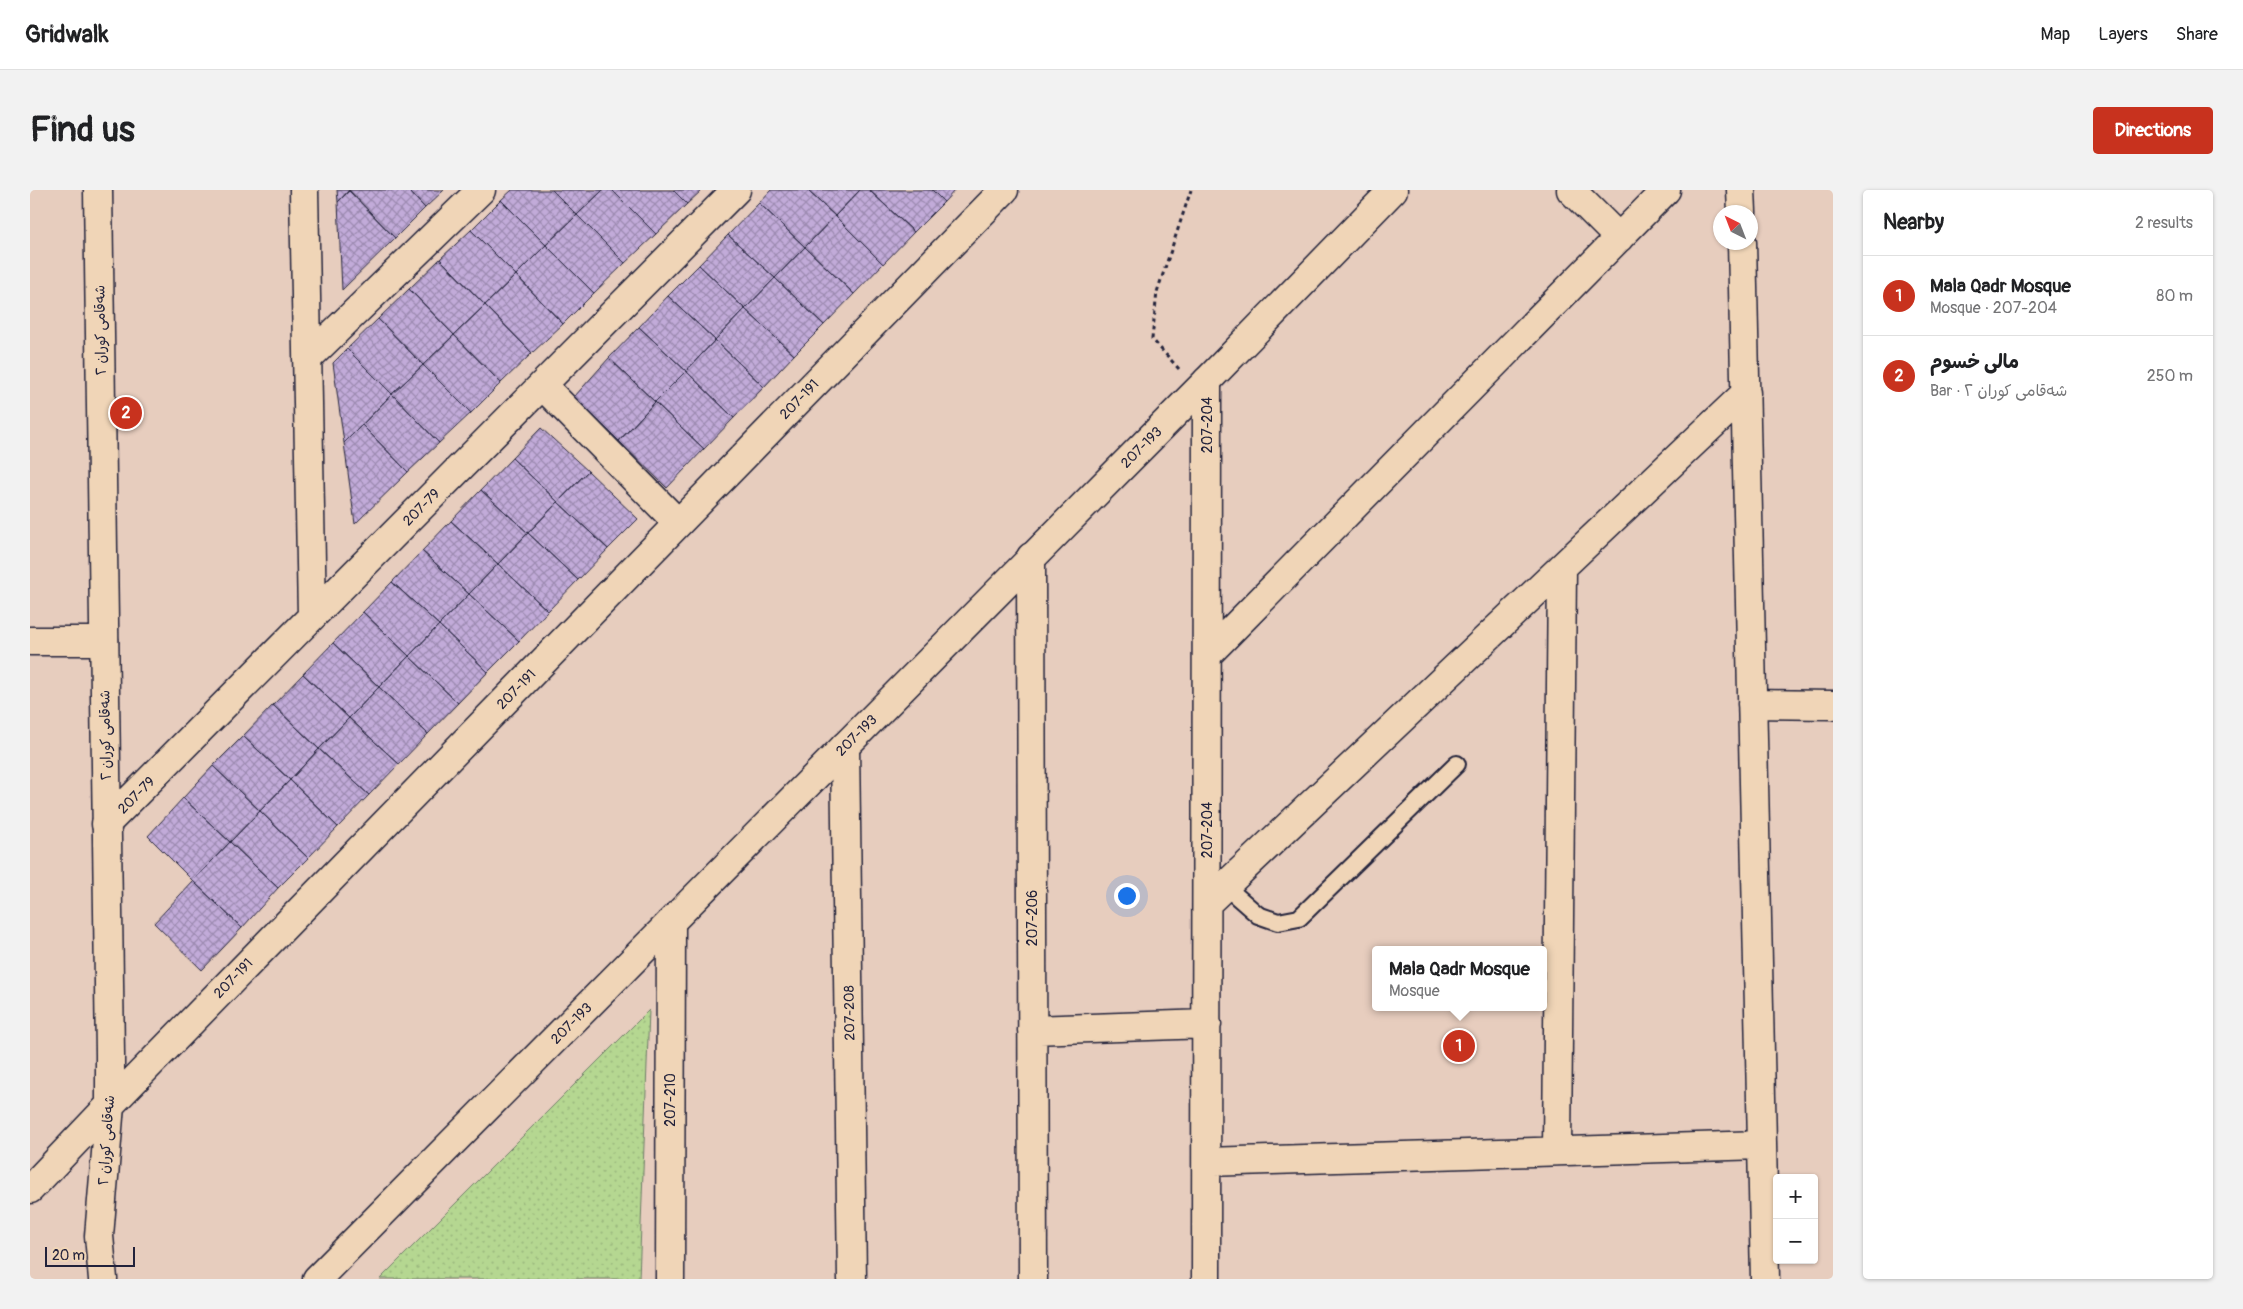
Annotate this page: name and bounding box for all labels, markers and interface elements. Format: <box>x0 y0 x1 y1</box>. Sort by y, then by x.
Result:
text: Gridwalk <box>25 20 109 49</box>
text: Map <box>2041 23 2070 46</box>
text: Layers <box>2098 23 2148 46</box>
text: Share <box>2176 23 2218 46</box>
button: Directions <box>2093 107 2213 154</box>
text: Find us <box>30 108 135 152</box>
north arrow <box>1713 205 1758 250</box>
text: Nearby <box>1883 209 1944 236</box>
text: 2 results <box>2135 213 2193 233</box>
text: Mala Qadr Mosque <box>1930 274 2071 298</box>
street label: شەقامی کوران ٢ <box>91 285 111 375</box>
text: 1 <box>1896 286 1902 306</box>
text: 80 m <box>2156 286 2193 306</box>
text: Mosque · 207-204 <box>1930 298 2057 318</box>
text: مالى خسوم <box>1930 350 2019 374</box>
text: 2 <box>1895 366 1903 386</box>
text: 250 m <box>2147 366 2193 386</box>
street label: 207-191 <box>776 376 822 423</box>
text: Bar · شەقامی کوران ٢ <box>1930 381 2068 401</box>
pin: 2 <box>110 394 142 432</box>
street label: 207-204 <box>1199 397 1216 453</box>
street label: 207-193 <box>1117 423 1166 471</box>
street label: 207-79 <box>399 485 443 529</box>
street label: 207-191 <box>493 666 539 713</box>
street label: شەقامی کوران ٢ <box>96 690 116 780</box>
street label: 207-193 <box>832 711 881 759</box>
street label: 207-79 <box>114 773 158 817</box>
street label: 207-204 <box>1199 802 1216 858</box>
your location <box>1114 883 1140 909</box>
street label: 207-206 <box>1024 890 1041 946</box>
popup <box>1372 946 1547 1011</box>
street label: 207-191 <box>210 955 256 1002</box>
text: Mala Qadr Mosque <box>1389 957 1530 981</box>
text: Mosque <box>1389 981 1440 1001</box>
street label: 207-208 <box>841 985 858 1041</box>
street label: 207-193 <box>547 999 596 1047</box>
pin: 1 <box>1443 1027 1475 1065</box>
street label: 207-210 <box>662 1073 679 1127</box>
street label: شەقامی کوران ٢ <box>95 1094 119 1186</box>
map controls <box>1773 1174 1818 1264</box>
button: + <box>1773 1174 1818 1219</box>
button: − <box>1773 1219 1818 1264</box>
scale bar <box>45 1244 135 1267</box>
text: 20 m <box>52 1247 85 1264</box>

